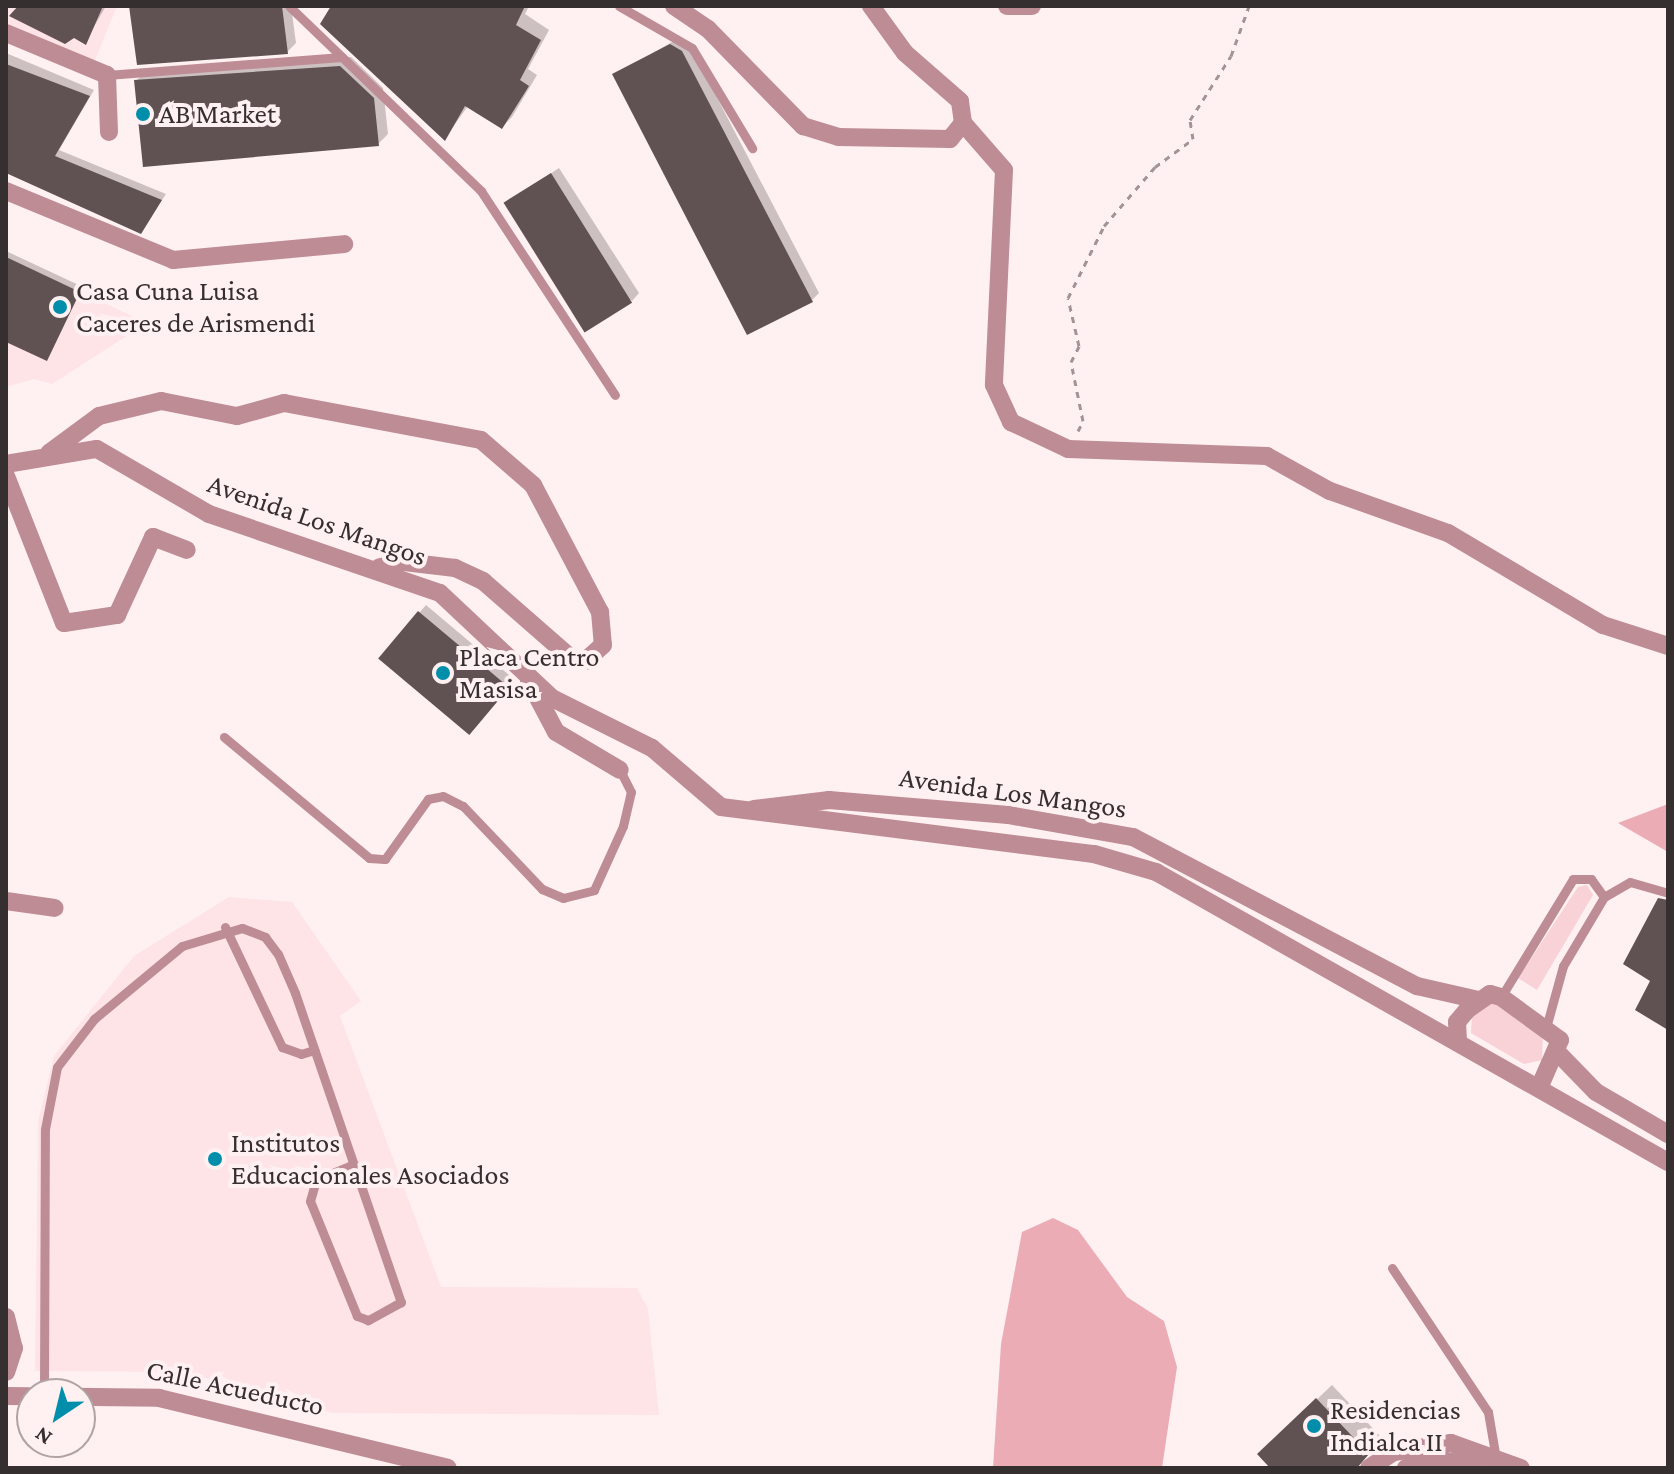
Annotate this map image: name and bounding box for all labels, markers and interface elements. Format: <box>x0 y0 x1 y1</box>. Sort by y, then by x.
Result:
place label: AB Market <box>159 97 276 131</box>
marker: AB Market <box>134 105 152 123</box>
place label: Casa Cuna Luisa Caceres de Arismendi <box>76 274 315 340</box>
marker: Casa Cuna Luisa Caceres de Arismendi <box>51 298 69 316</box>
street label: Avenida Los Mangos <box>203 467 431 573</box>
place label: Placa Centro Masisa <box>459 640 599 706</box>
marker: Placa Centro Masisa <box>434 664 452 682</box>
street label: Avenida Los Mangos <box>897 760 1129 826</box>
place label: Institutos Educacionales Asociados <box>231 1126 509 1192</box>
marker: Institutos Educacionales Asociados <box>206 1150 224 1168</box>
street label: Calle Acueducto <box>143 1353 327 1423</box>
north arrow <box>16 1378 96 1458</box>
place label: Residencias Indialca II <box>1330 1393 1461 1459</box>
marker: Residencias Indialca II <box>1305 1417 1323 1435</box>
text: N <box>30 1422 56 1451</box>

